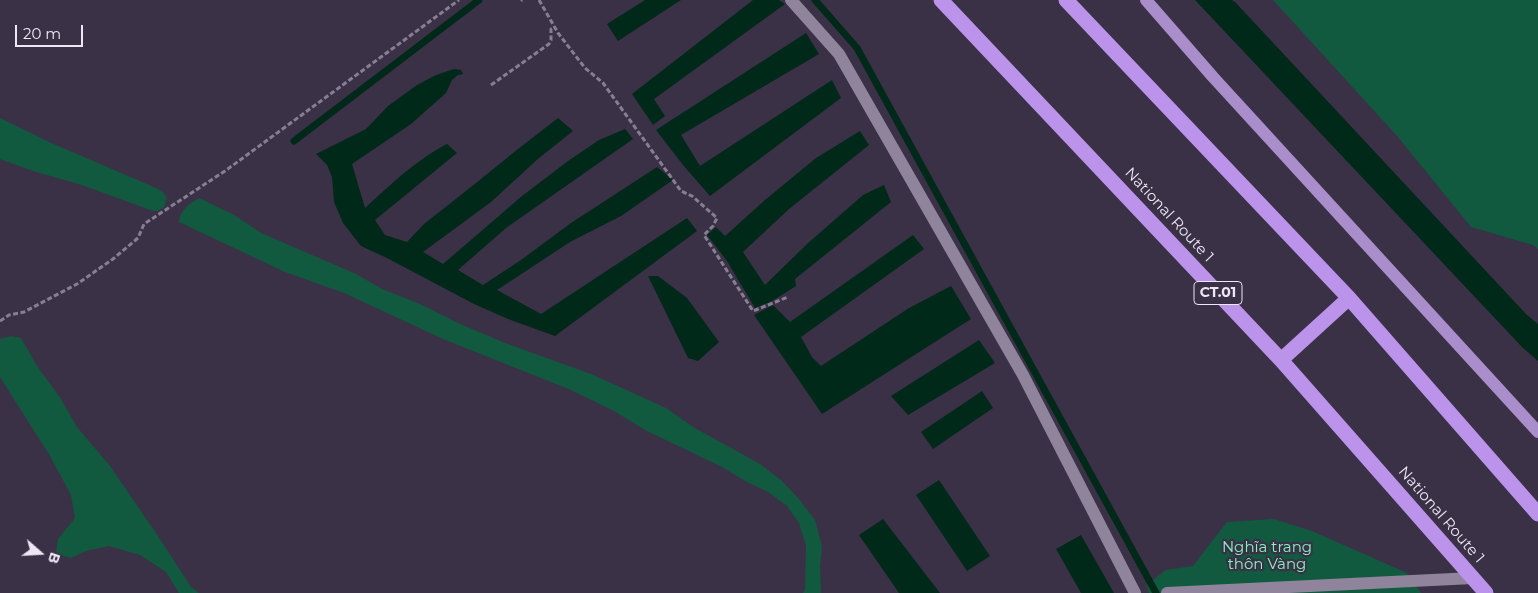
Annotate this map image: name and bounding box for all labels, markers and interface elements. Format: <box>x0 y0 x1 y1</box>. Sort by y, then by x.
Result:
scale bar <box>18 15 85 47</box>
text: 20 m <box>23 24 61 43</box>
street label: National Route 1 <box>1121 164 1217 266</box>
road number: CT.01 <box>1194 282 1242 304</box>
street label: National Route 1 <box>1394 463 1488 567</box>
north arrow <box>15 528 65 578</box>
park label: Nghĩa trang thôn Vàng <box>1222 539 1312 574</box>
text: B <box>44 550 64 566</box>

